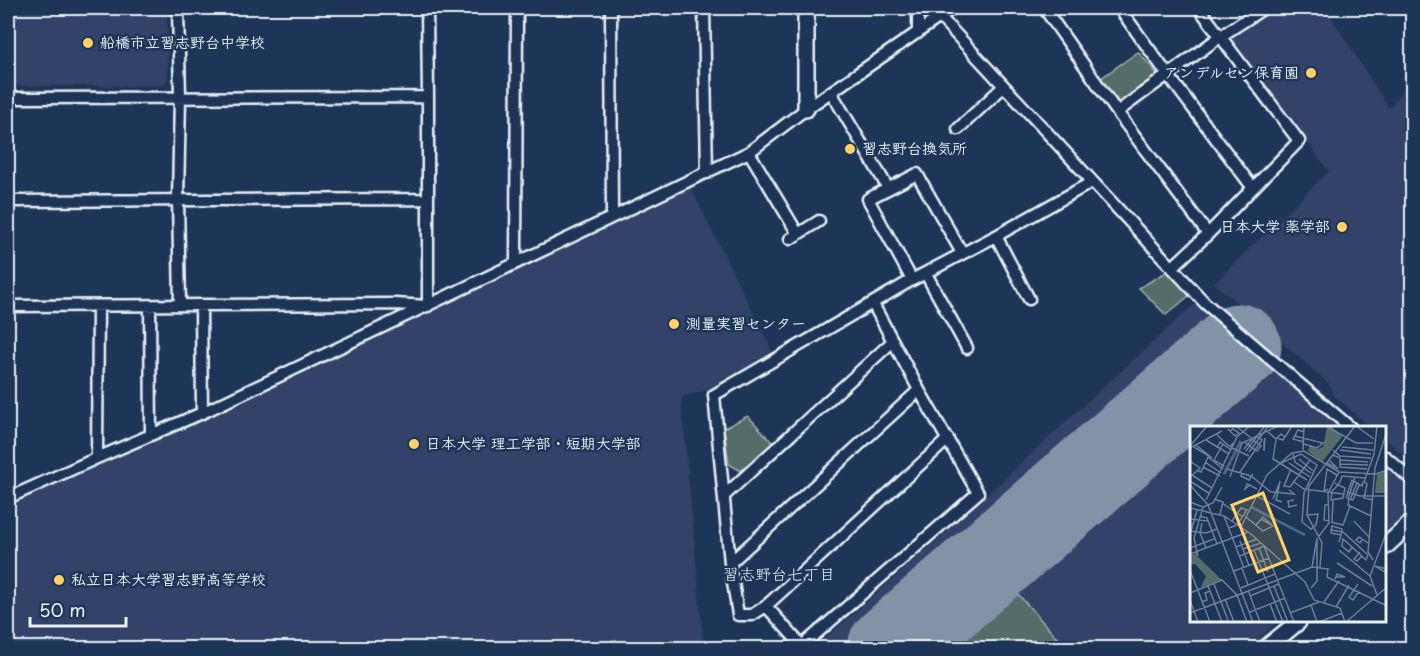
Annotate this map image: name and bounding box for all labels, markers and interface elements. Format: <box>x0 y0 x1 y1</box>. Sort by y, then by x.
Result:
place label: 船橋市立習志野台中学校 <box>100 30 265 53</box>
marker: 船橋市立習志野台中学校 <box>81 36 95 50</box>
place label: アンデルセン保育園 <box>1164 60 1299 83</box>
marker: アンデルセン保育園 <box>1304 66 1318 80</box>
place label: 習志野台換気所 <box>862 136 967 159</box>
marker: 習志野台換気所 <box>843 142 857 156</box>
place label: 日本大学 薬学部 <box>1220 214 1330 237</box>
marker: 日本大学 薬学部 <box>1335 220 1349 234</box>
place label: 測量実習センター <box>686 311 806 334</box>
marker: 測量実習センター <box>667 317 681 331</box>
inset map <box>1190 426 1387 623</box>
place label: 日本大学 理工学部・短期大学部 <box>426 431 641 454</box>
marker: 日本大学 理工学部・短期大学部 <box>407 437 421 451</box>
district label: 習志野台七丁目 <box>723 561 835 585</box>
place label: 私立日本大学習志野高等学校 <box>71 567 266 590</box>
marker: 私立日本大学習志野高等学校 <box>52 573 66 587</box>
scale bar <box>30 590 126 628</box>
text: 50 m <box>39 596 86 623</box>

